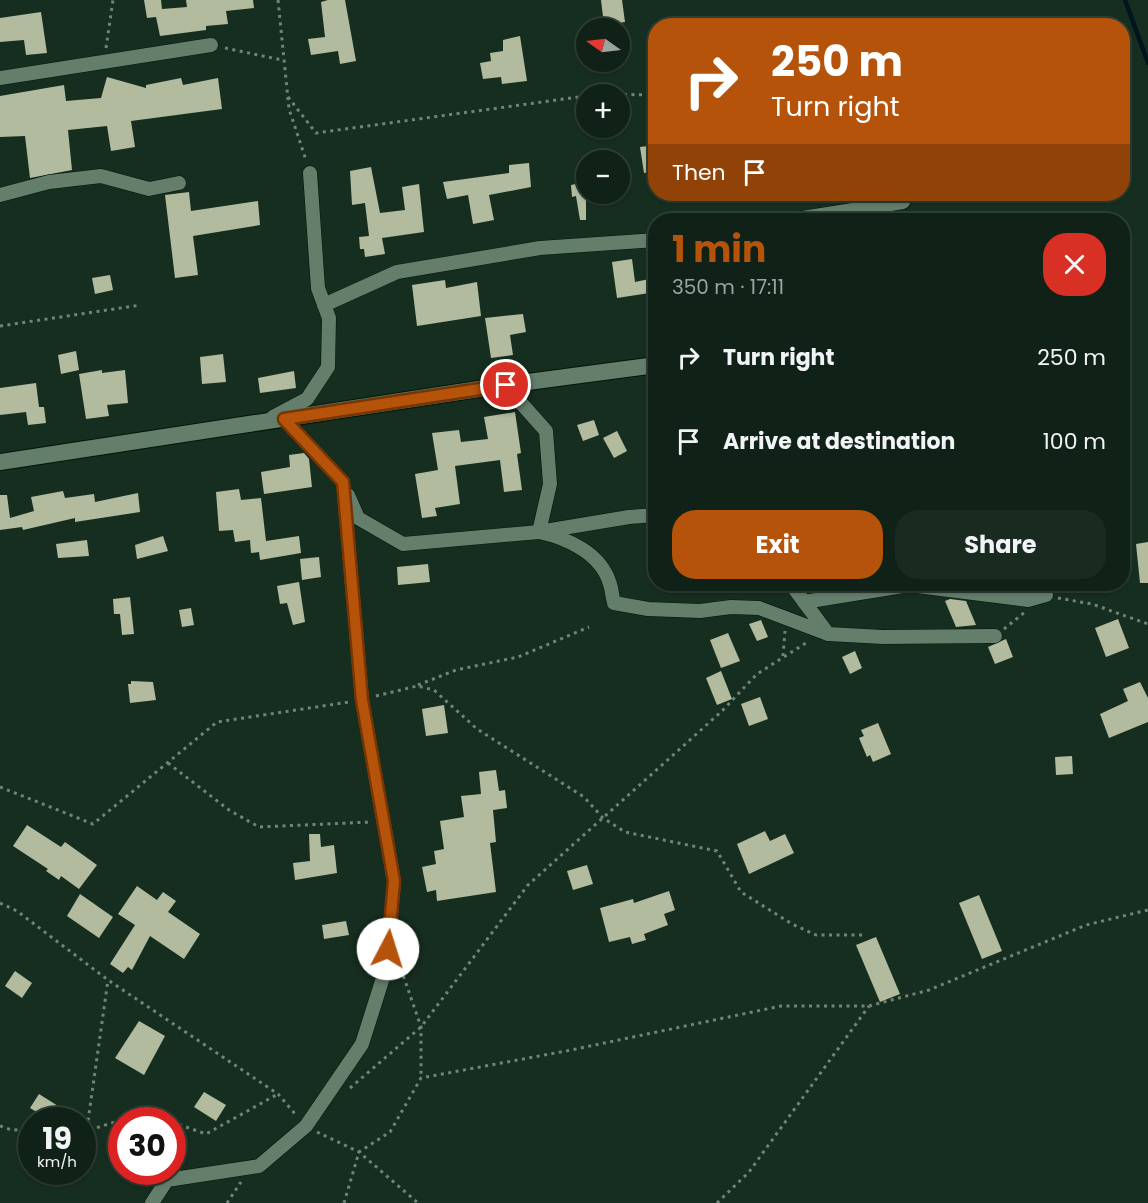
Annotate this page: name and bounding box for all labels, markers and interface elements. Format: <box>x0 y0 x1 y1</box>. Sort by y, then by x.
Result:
north arrow <box>576 18 630 72</box>
map controls <box>576 18 630 204</box>
text: 250 m <box>771 32 903 91</box>
icon: right <box>672 42 750 120</box>
button: + <box>576 84 630 138</box>
text: Turn right <box>771 88 900 125</box>
button: − <box>576 150 630 204</box>
icon: arrive <box>738 156 771 189</box>
text: Then <box>672 157 726 188</box>
text: 1 min <box>672 224 766 275</box>
button: close <box>1043 233 1106 296</box>
text: 350 m · 17:11 <box>672 273 784 301</box>
icon: right <box>672 341 705 374</box>
text: Turn right <box>723 342 834 373</box>
text: 250 m <box>1037 342 1106 373</box>
pin <box>480 359 531 410</box>
icon: arrive <box>489 368 522 401</box>
icon: arrive <box>672 425 705 458</box>
text: Arrive at destination <box>723 426 955 457</box>
text: 100 m <box>1043 426 1106 457</box>
button: Exit <box>672 510 883 579</box>
button: Share <box>895 510 1106 579</box>
position arrow <box>356 917 420 981</box>
speed limit sign: 30 <box>108 1107 186 1185</box>
text: 19 <box>42 1117 72 1160</box>
text: km/h <box>37 1151 77 1172</box>

